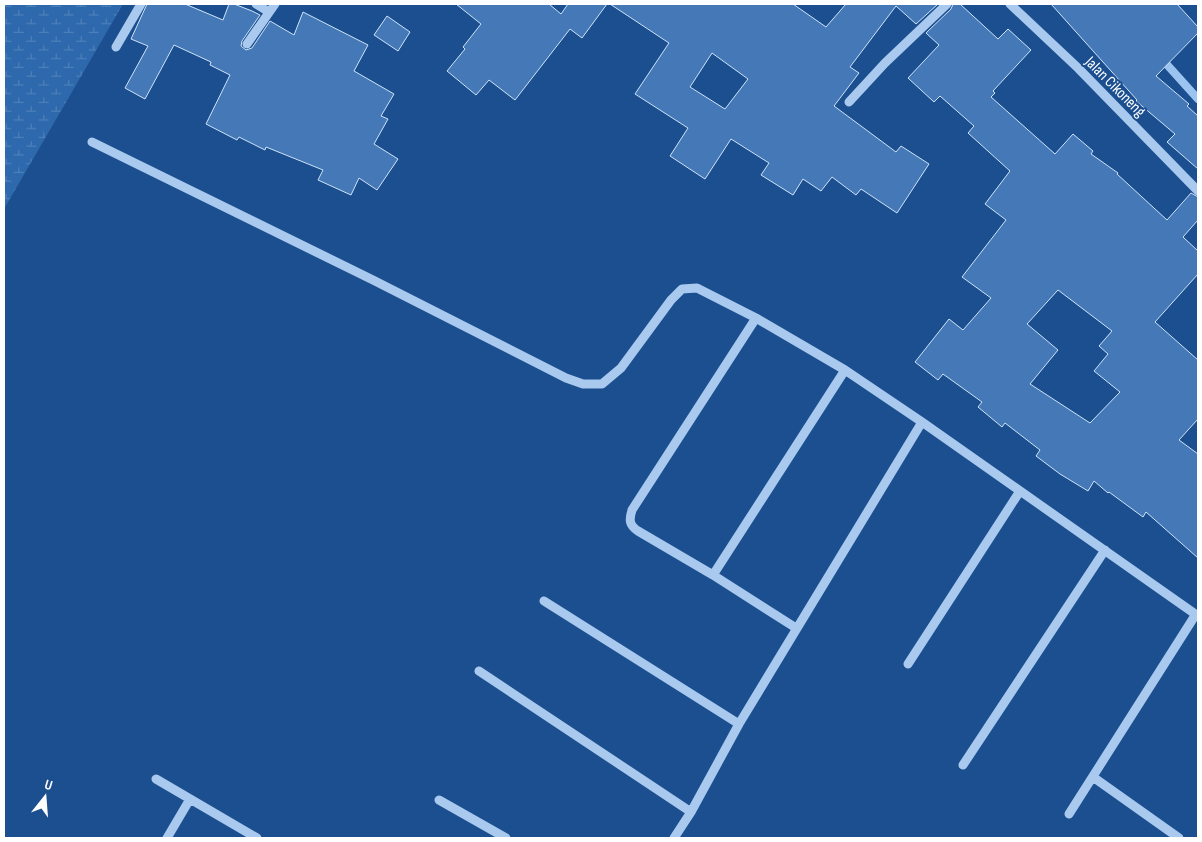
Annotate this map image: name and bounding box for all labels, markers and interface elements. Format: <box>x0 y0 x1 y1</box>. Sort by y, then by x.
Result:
street label: Jalan Cikoneng <box>1080 52 1149 121</box>
north arrow <box>20 772 70 822</box>
text: U <box>43 776 55 794</box>

